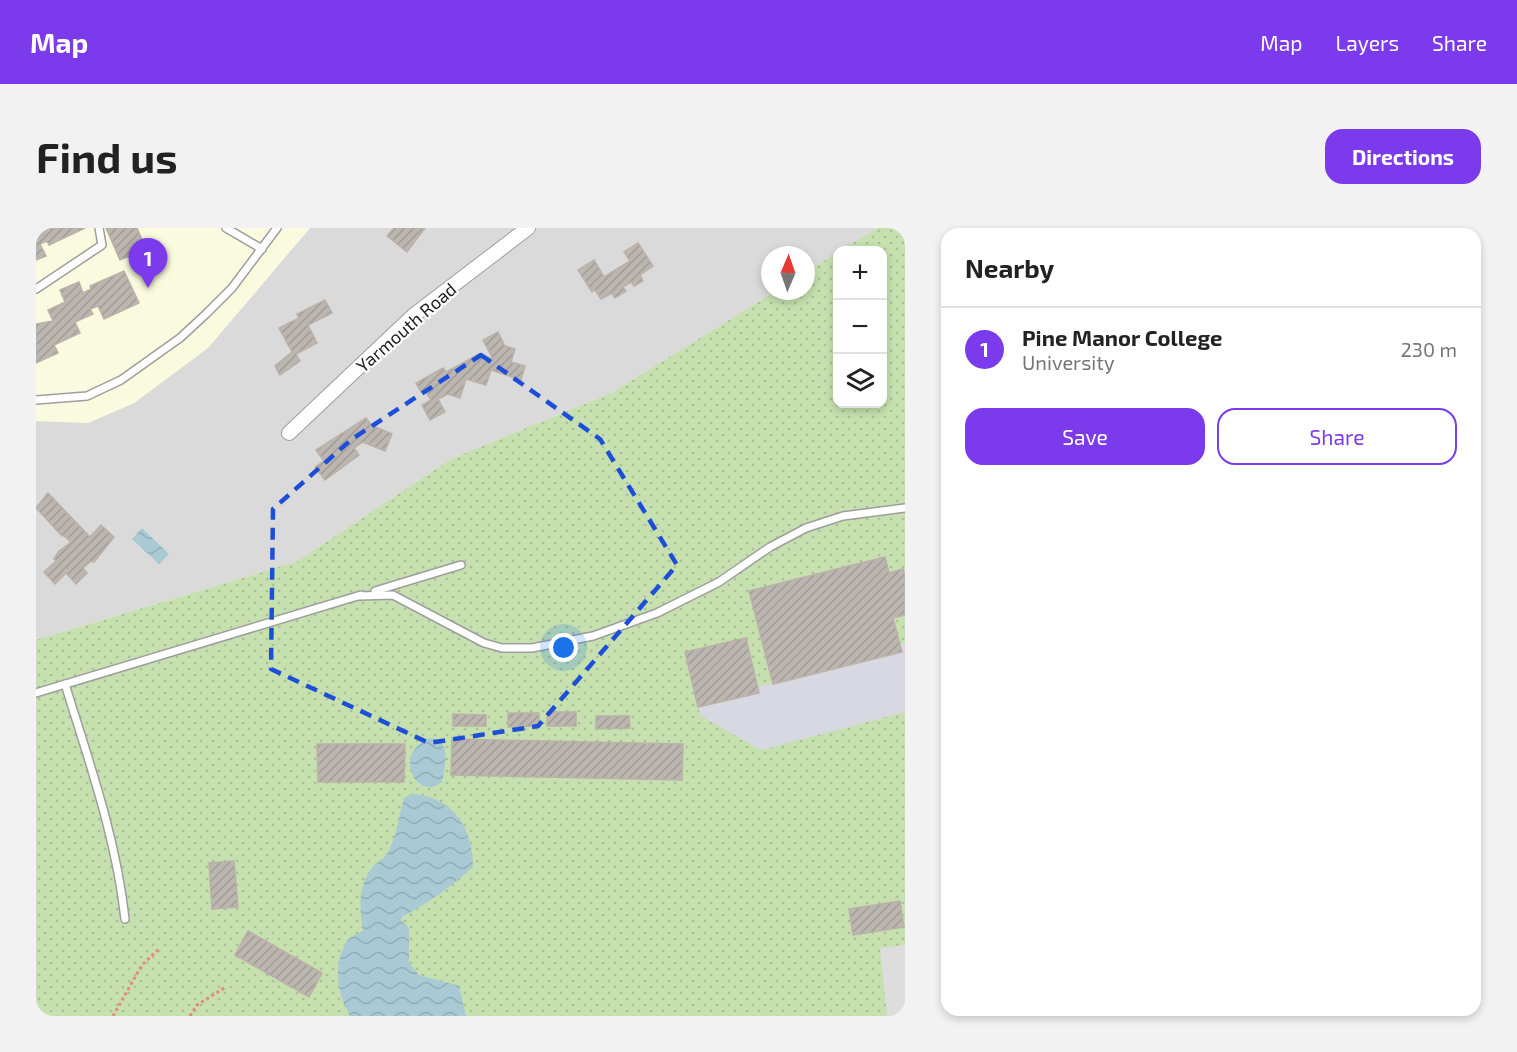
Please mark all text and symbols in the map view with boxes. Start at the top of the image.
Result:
text: Map [30,25,88,59]
text: Map [1260,30,1302,55]
text: Layers [1335,30,1399,55]
text: Share [1432,30,1487,55]
button: Directions [1325,129,1481,184]
text: Find us [36,131,178,181]
pin: 1 [128,238,168,288]
north arrow [761,246,815,300]
map controls [833,246,887,408]
button: + [833,246,887,300]
text: Nearby [965,252,1054,283]
street label: Yarmouth Road [351,278,461,376]
button: − [833,300,887,354]
text: Pine Manor College [1022,324,1222,350]
text: 1 [980,337,989,361]
text: 230 m [1401,337,1457,361]
text: University [1022,350,1114,374]
button: layers [833,354,887,408]
button: Save [965,408,1205,465]
button: Share [1217,408,1457,465]
your location [549,633,578,662]

